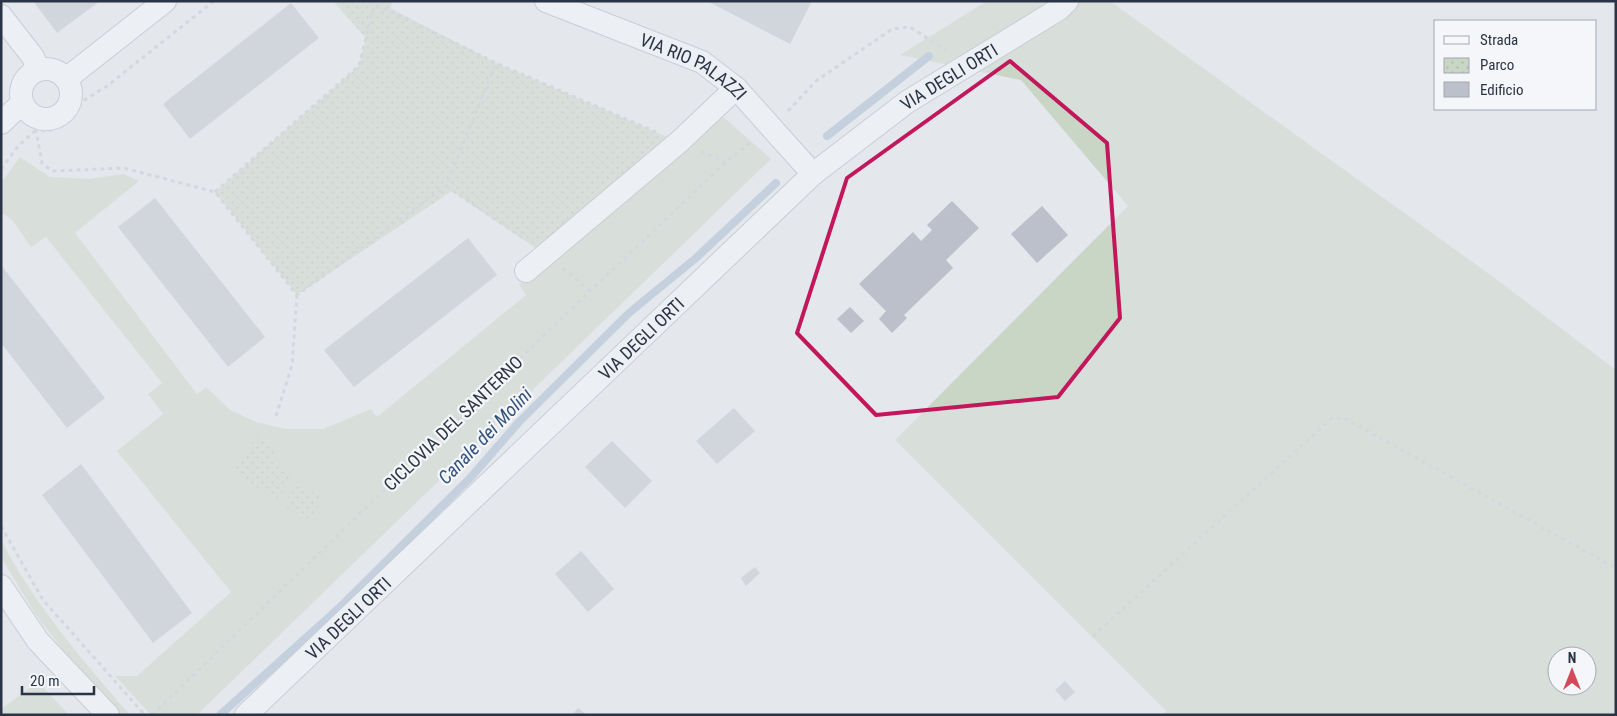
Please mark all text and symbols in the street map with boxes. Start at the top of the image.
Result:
legend [1434,20,1597,110]
street label: VIA RIO PALAZZI [637,28,752,104]
text: Strada [1480,31,1518,49]
street label: VIA DEGLI ORTI [896,39,1001,114]
text: Parco [1480,56,1514,74]
text: Edificio [1480,81,1523,99]
street label: VIA DEGLI ORTI [594,293,688,384]
street label: CICLOVIA DEL SANTERNO [379,351,527,495]
water label: Canale dei Molini [433,382,537,489]
street label: VIA DEGLI ORTI [301,572,395,663]
north arrow [1547,646,1597,696]
text: N [1568,650,1576,666]
scale bar [22,664,95,696]
text: 20 m [30,672,60,690]

